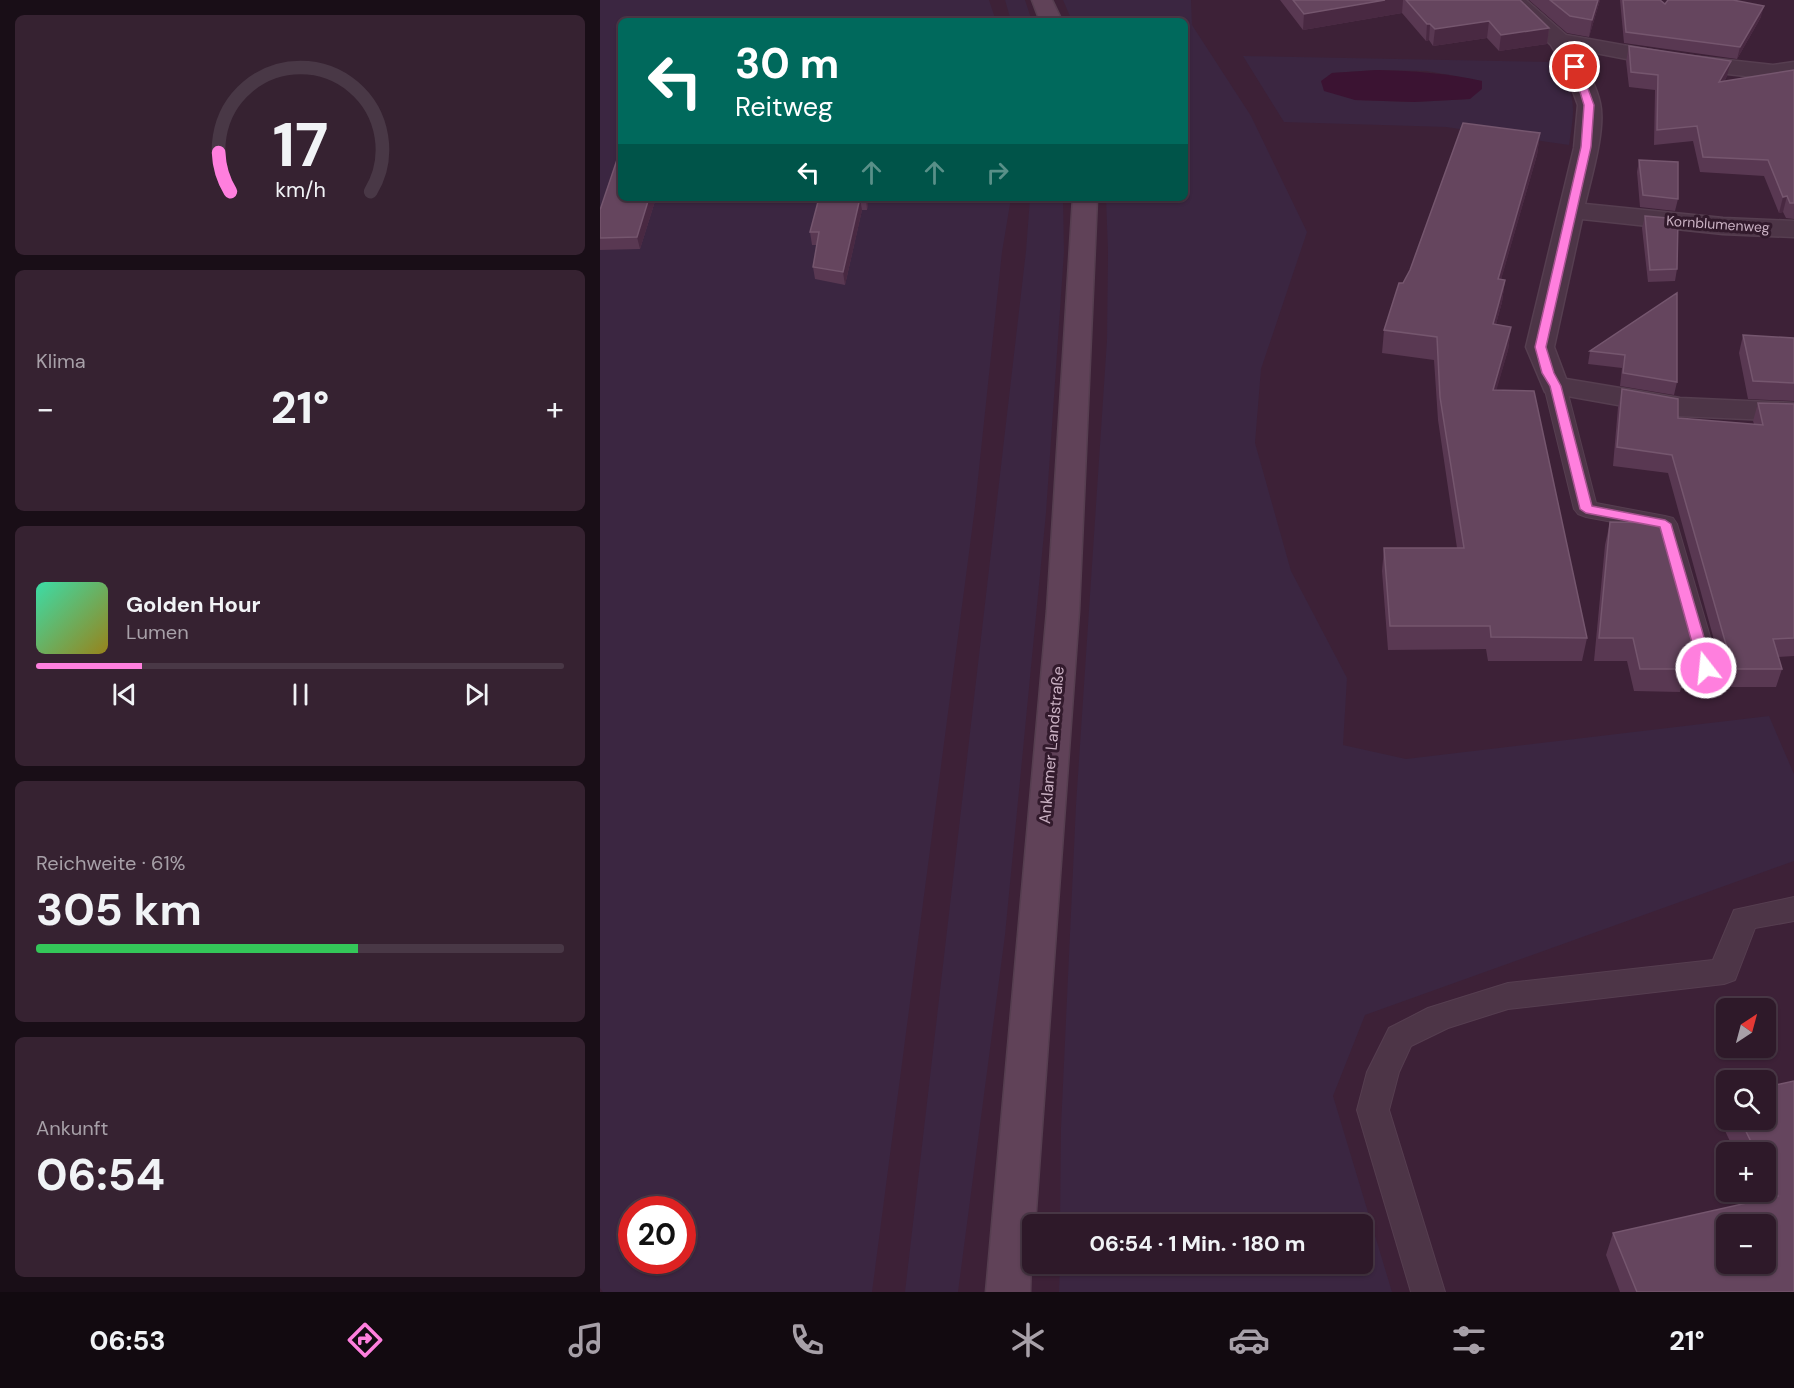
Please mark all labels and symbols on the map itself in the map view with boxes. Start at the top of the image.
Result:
pin [1549,41,1600,92]
street label: Kornblumenweg [1666,211,1771,237]
position arrow [1674,636,1738,700]
street label: Anklamer Landstraße [1034,665,1069,825]
north arrow [1716,998,1776,1058]
speed limit sign: 20 [618,1196,696,1274]

